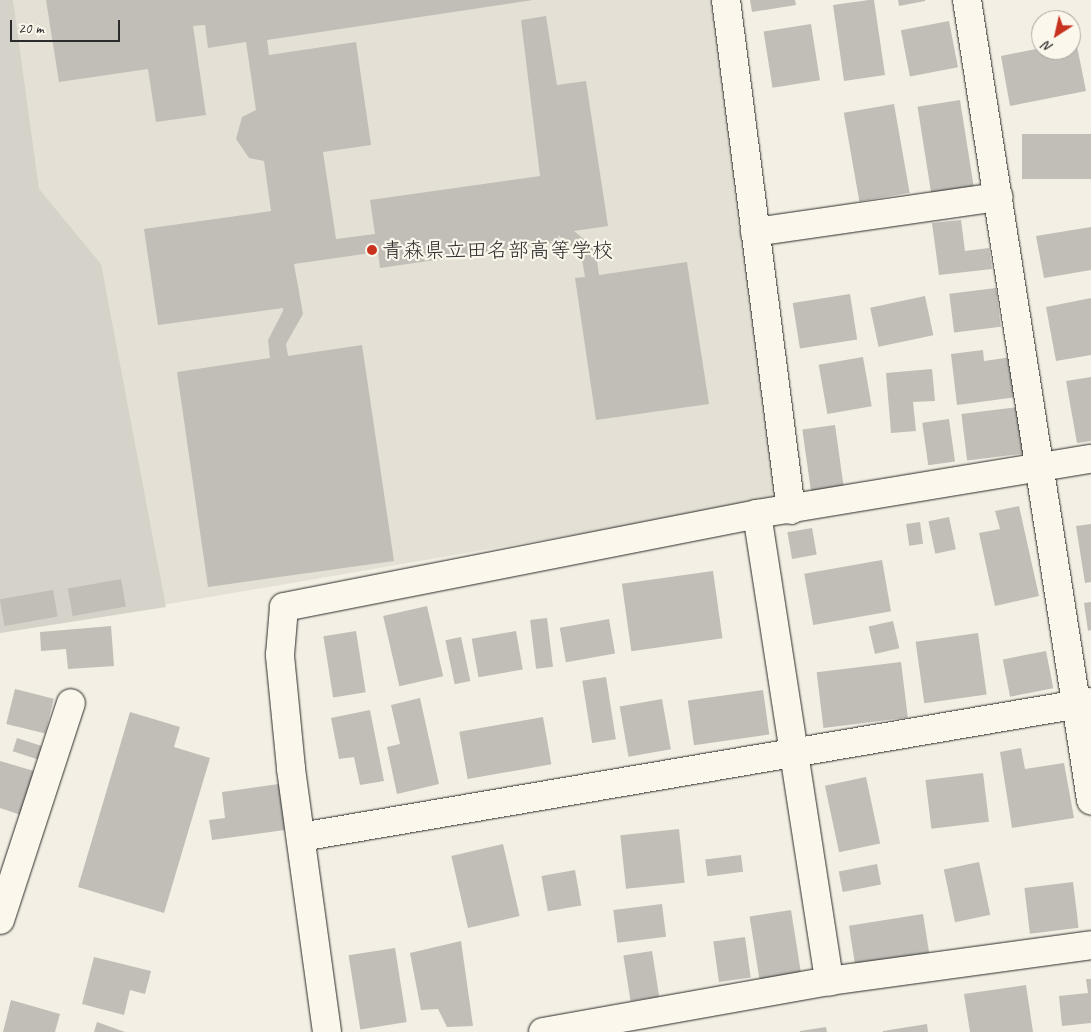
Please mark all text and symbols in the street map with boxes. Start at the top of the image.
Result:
scale bar [12,10,122,42]
north arrow [1031,10,1081,60]
text: 20 m [18,19,44,38]
text: N [1039,37,1056,56]
place label: 青森県立田名部高等学校 [382,237,613,263]
marker: 青森県立田名部高等学校 [366,244,378,256]

